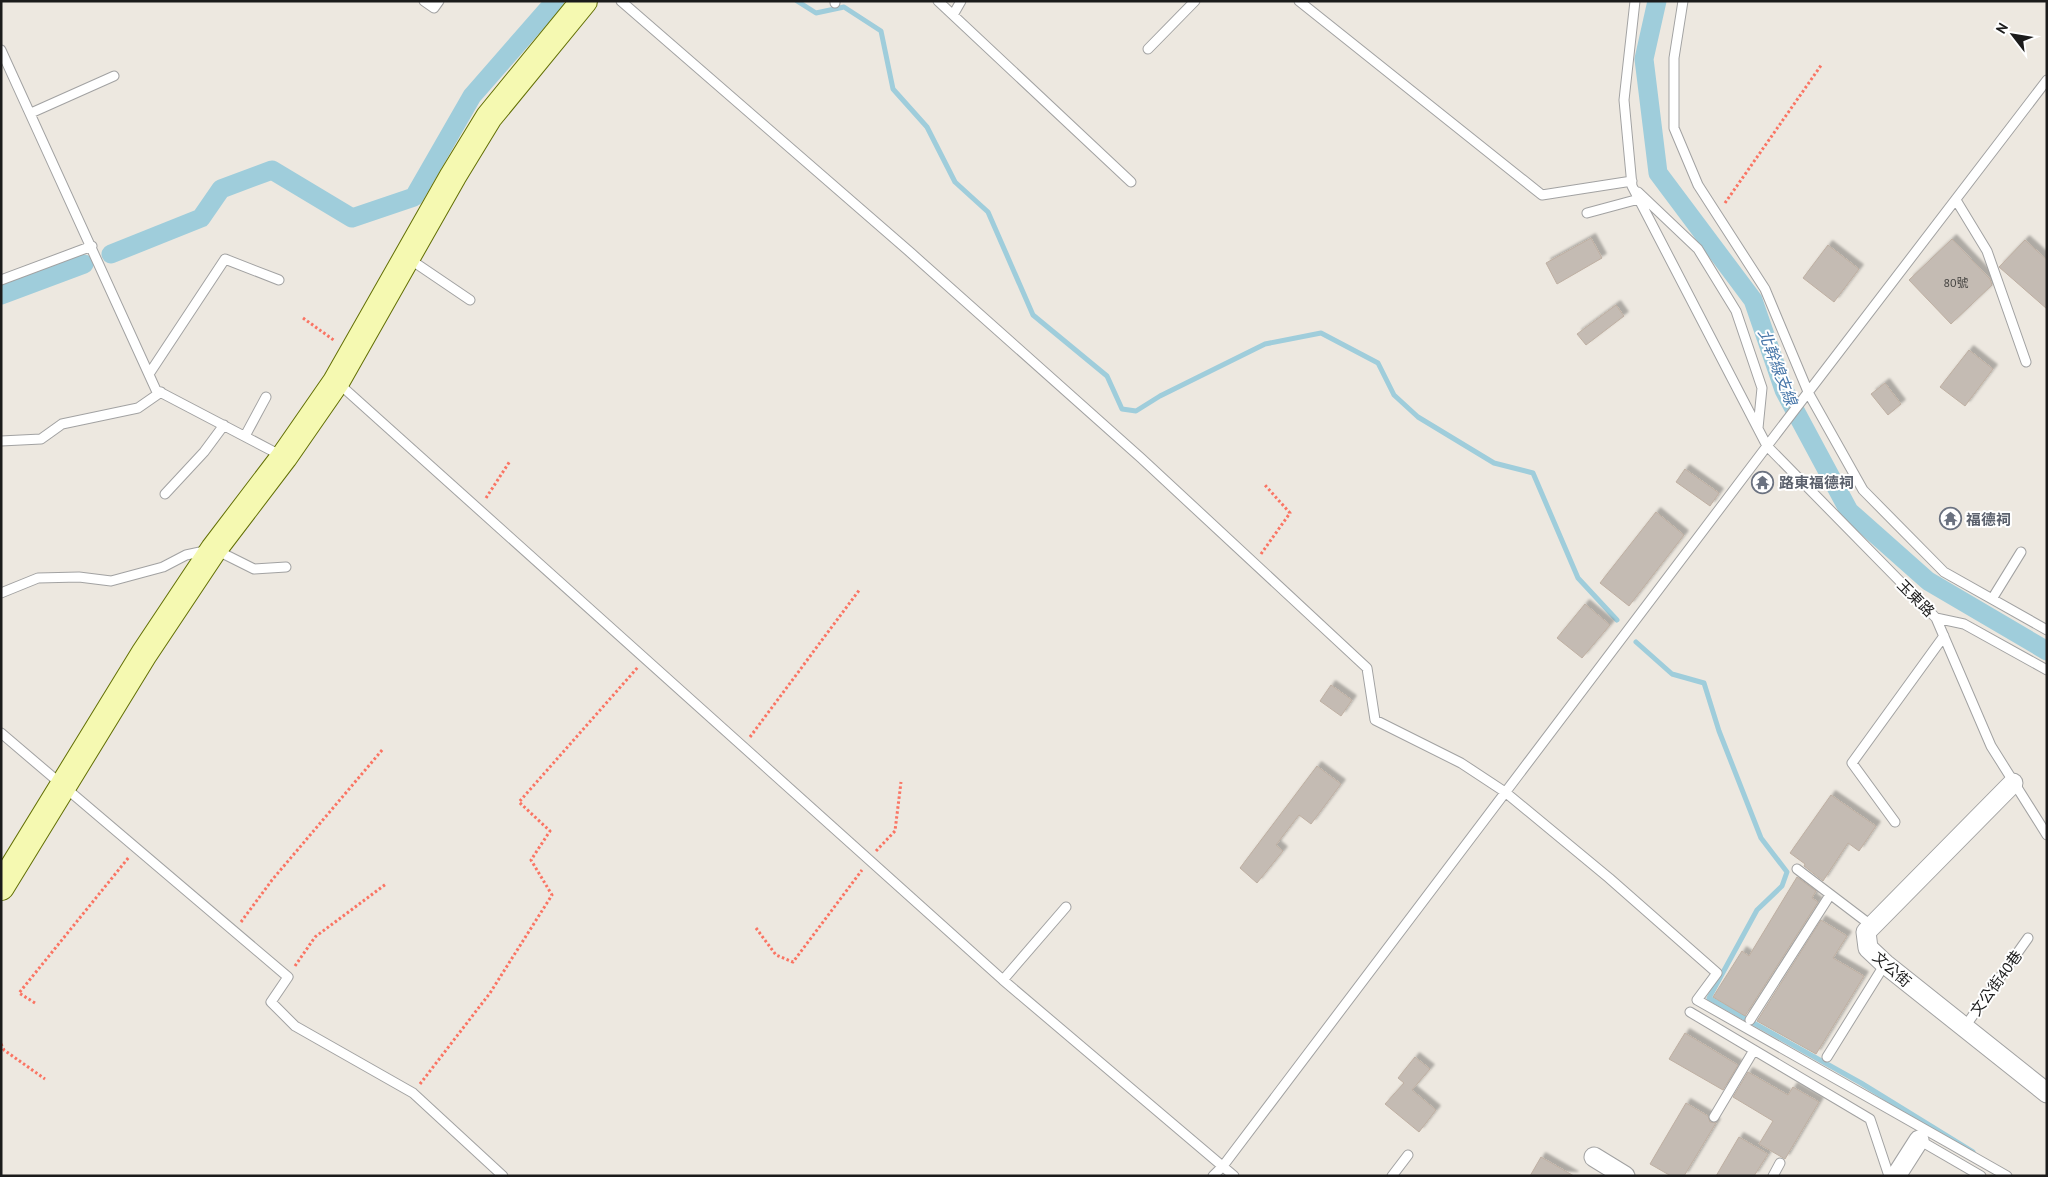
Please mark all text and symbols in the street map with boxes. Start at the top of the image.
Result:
north arrow [1988,10,2038,60]
text: N [1992,20,2012,37]
house number: 80號 [1943,275,1969,290]
water label: 北幹線支線 [1754,326,1802,410]
temple icon: 路東福德祠 [1751,470,1775,494]
place label: 路東福德祠 [1779,473,1854,492]
temple icon: 福德祠 [1938,507,1962,531]
place label: 福德祠 [1966,510,2011,529]
street label: 玉東路 [1893,575,1939,621]
street label: 文公街 [1869,947,1915,991]
street label: 文公街40巷 [1966,947,2026,1019]

